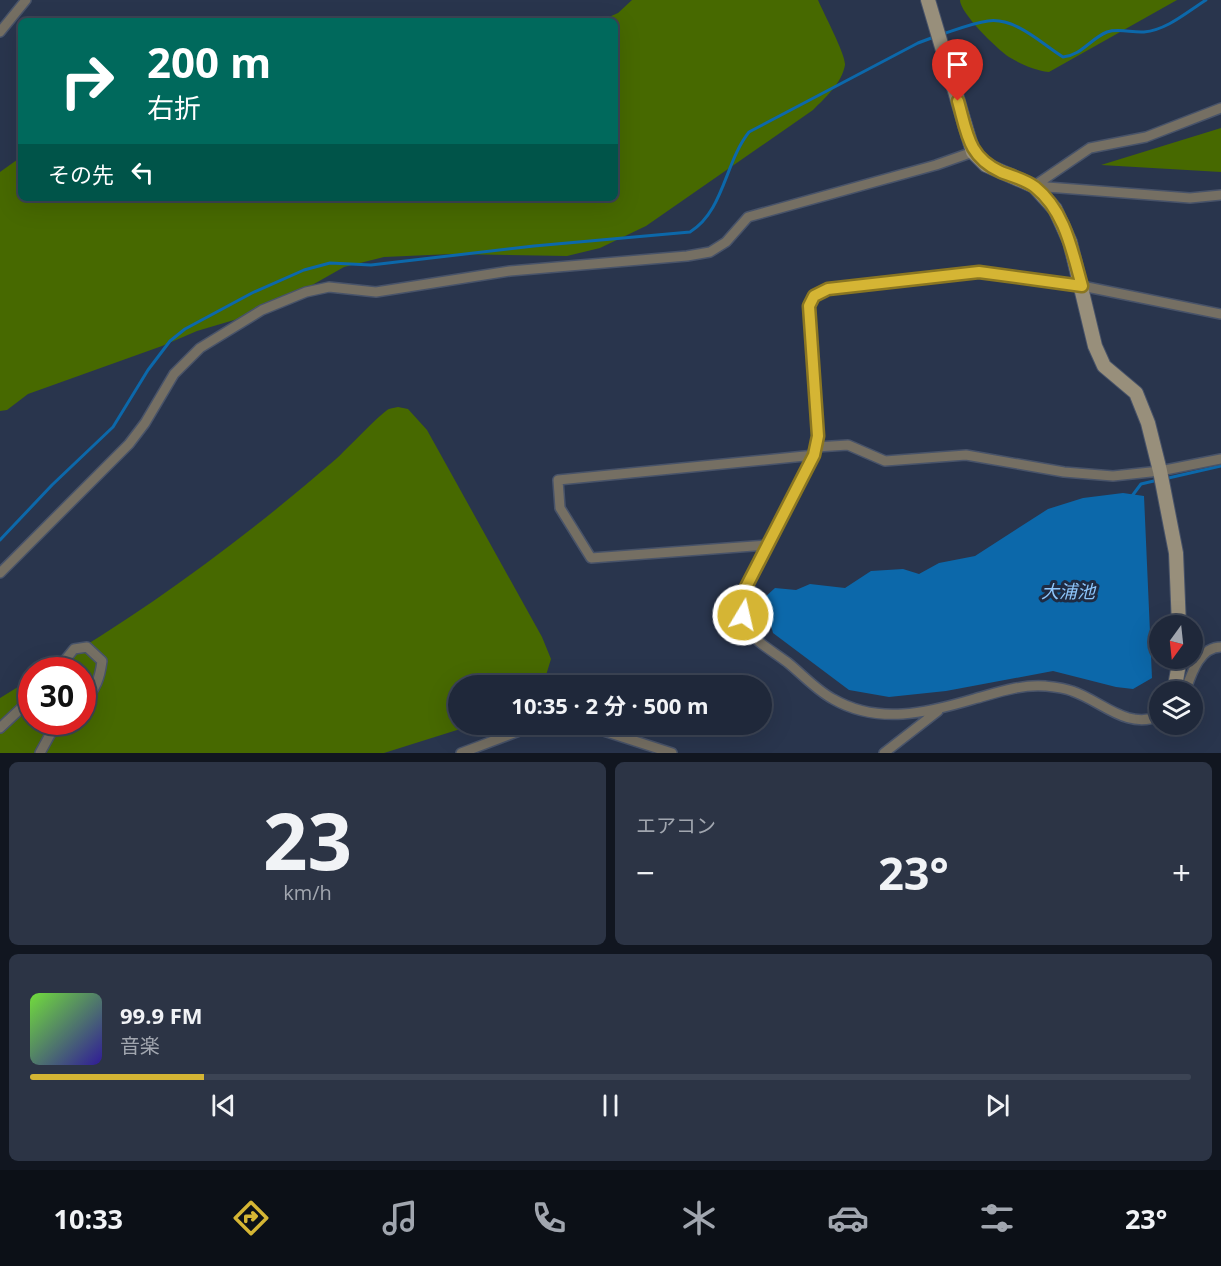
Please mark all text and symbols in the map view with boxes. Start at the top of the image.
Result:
text: 200 m [147,33,271,90]
pin [932,39,983,101]
icon: right [48,42,126,120]
icon: arrive [941,48,974,81]
text: 右折 [147,89,201,126]
icon: left [126,156,159,189]
text: その先 [48,159,114,189]
water label: 大浦池 [1041,579,1097,603]
position arrow [711,583,775,647]
north arrow [1149,615,1203,669]
map controls [1149,615,1203,735]
speed limit sign: 30 [18,657,96,735]
button: layers [1149,681,1203,735]
text: 10:35 · 2 分 · 500 m [511,690,709,720]
text: 23 [263,787,352,893]
text: エアコン [636,812,716,839]
text: 23° [878,842,949,903]
text: − [636,850,655,895]
text: + [1172,850,1191,895]
text: km/h [283,879,332,906]
text: 99.9 FM [120,1000,203,1030]
text: 音楽 [120,1032,160,1059]
icon: previous [207,1089,240,1122]
icon: pause [594,1089,627,1122]
icon: next [981,1089,1014,1122]
icon: directions [230,1197,272,1239]
icon: music [379,1197,421,1239]
icon: phone [528,1197,570,1239]
icon: climate [678,1197,720,1239]
icon: car [827,1197,869,1239]
icon: filters [976,1197,1018,1239]
text: 10:33 [54,1200,123,1237]
text: 23° [1125,1200,1167,1237]

